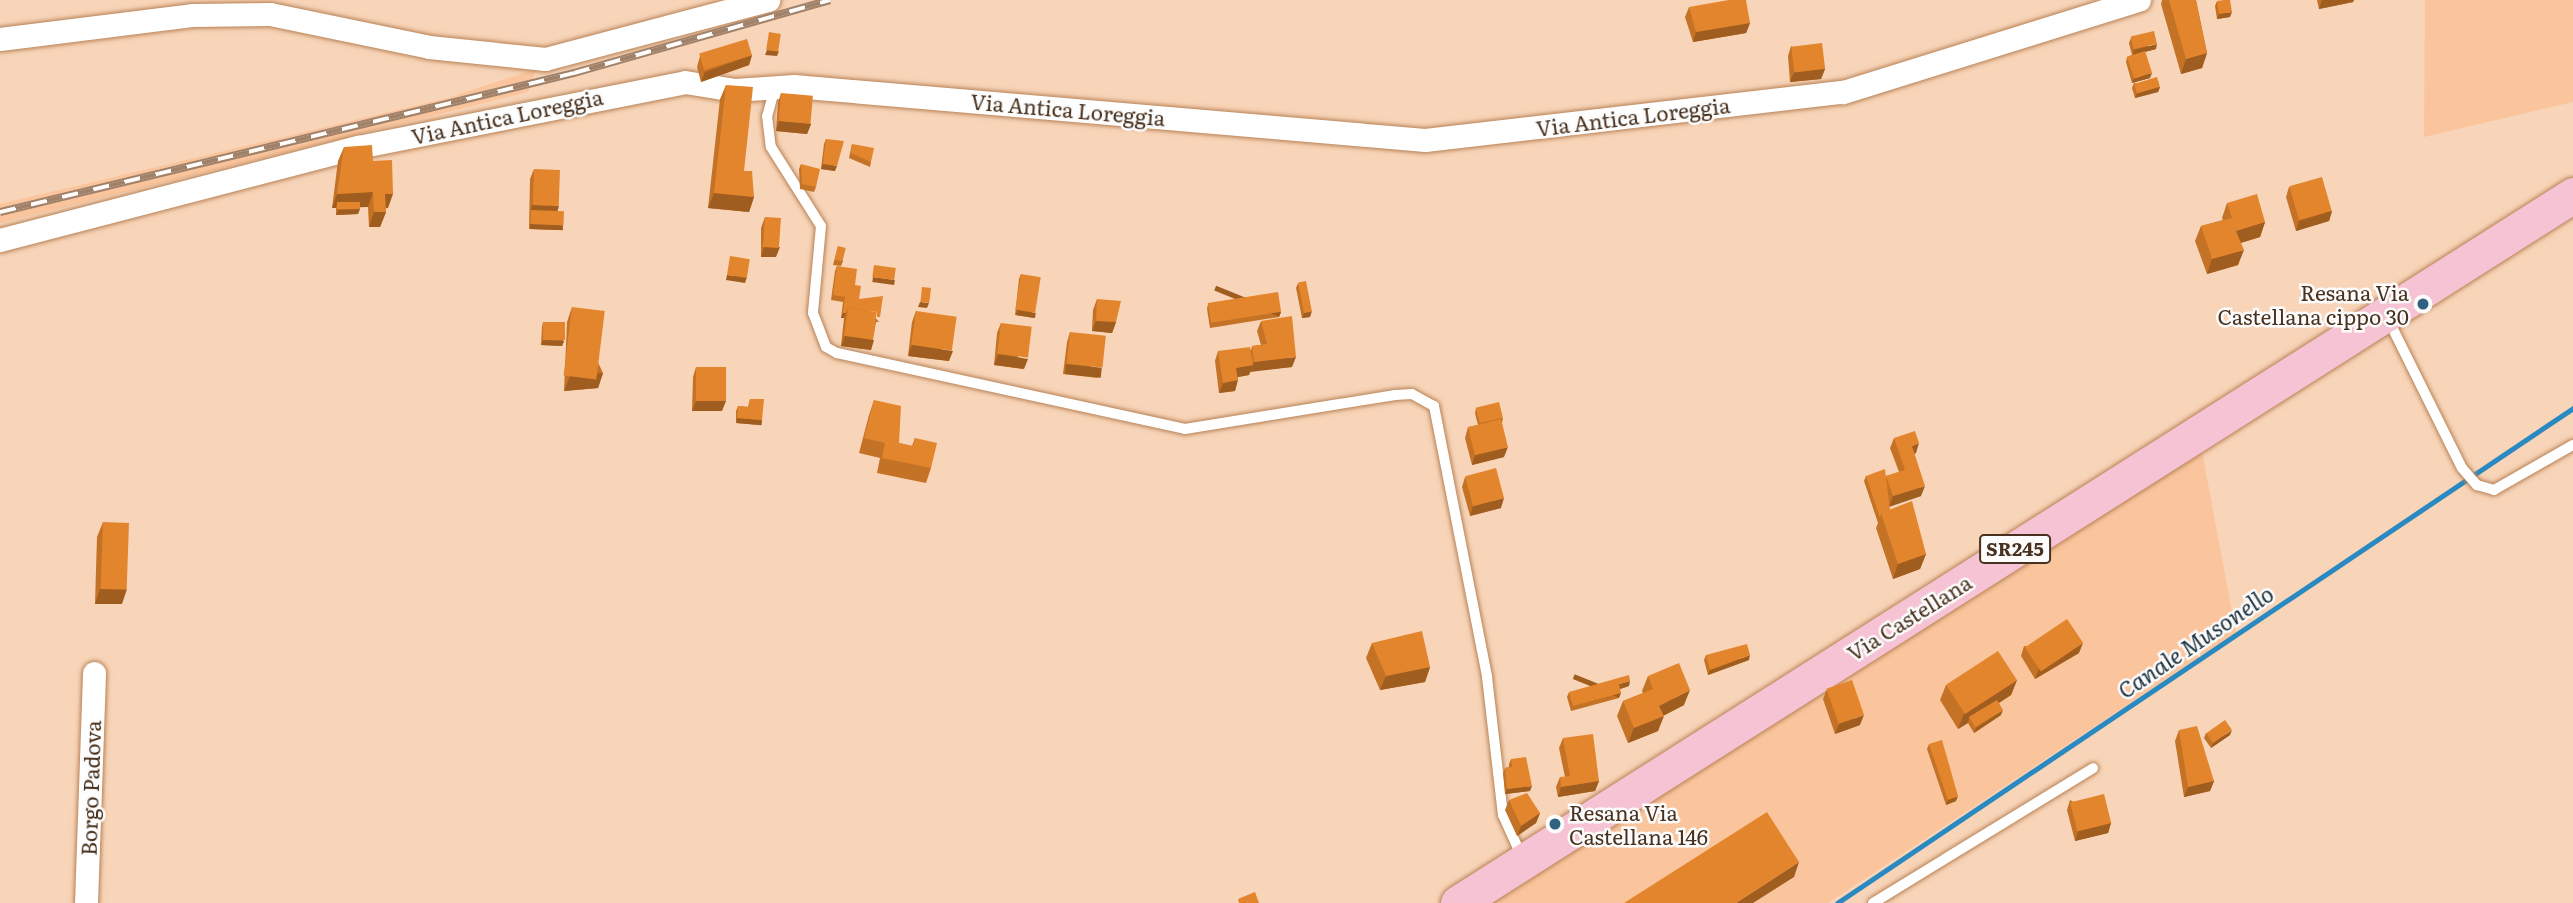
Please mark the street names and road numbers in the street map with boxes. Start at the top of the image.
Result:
street label: Via Antica Loreggia [409,83,605,149]
street label: Via Antica Loreggia [970,88,1166,130]
street label: Via Antica Loreggia [1535,92,1731,140]
road number: SR245 [1978,534,2052,564]
street label: Via Castellana [1842,569,1976,665]
street label: Borgo Padova [75,720,105,856]

